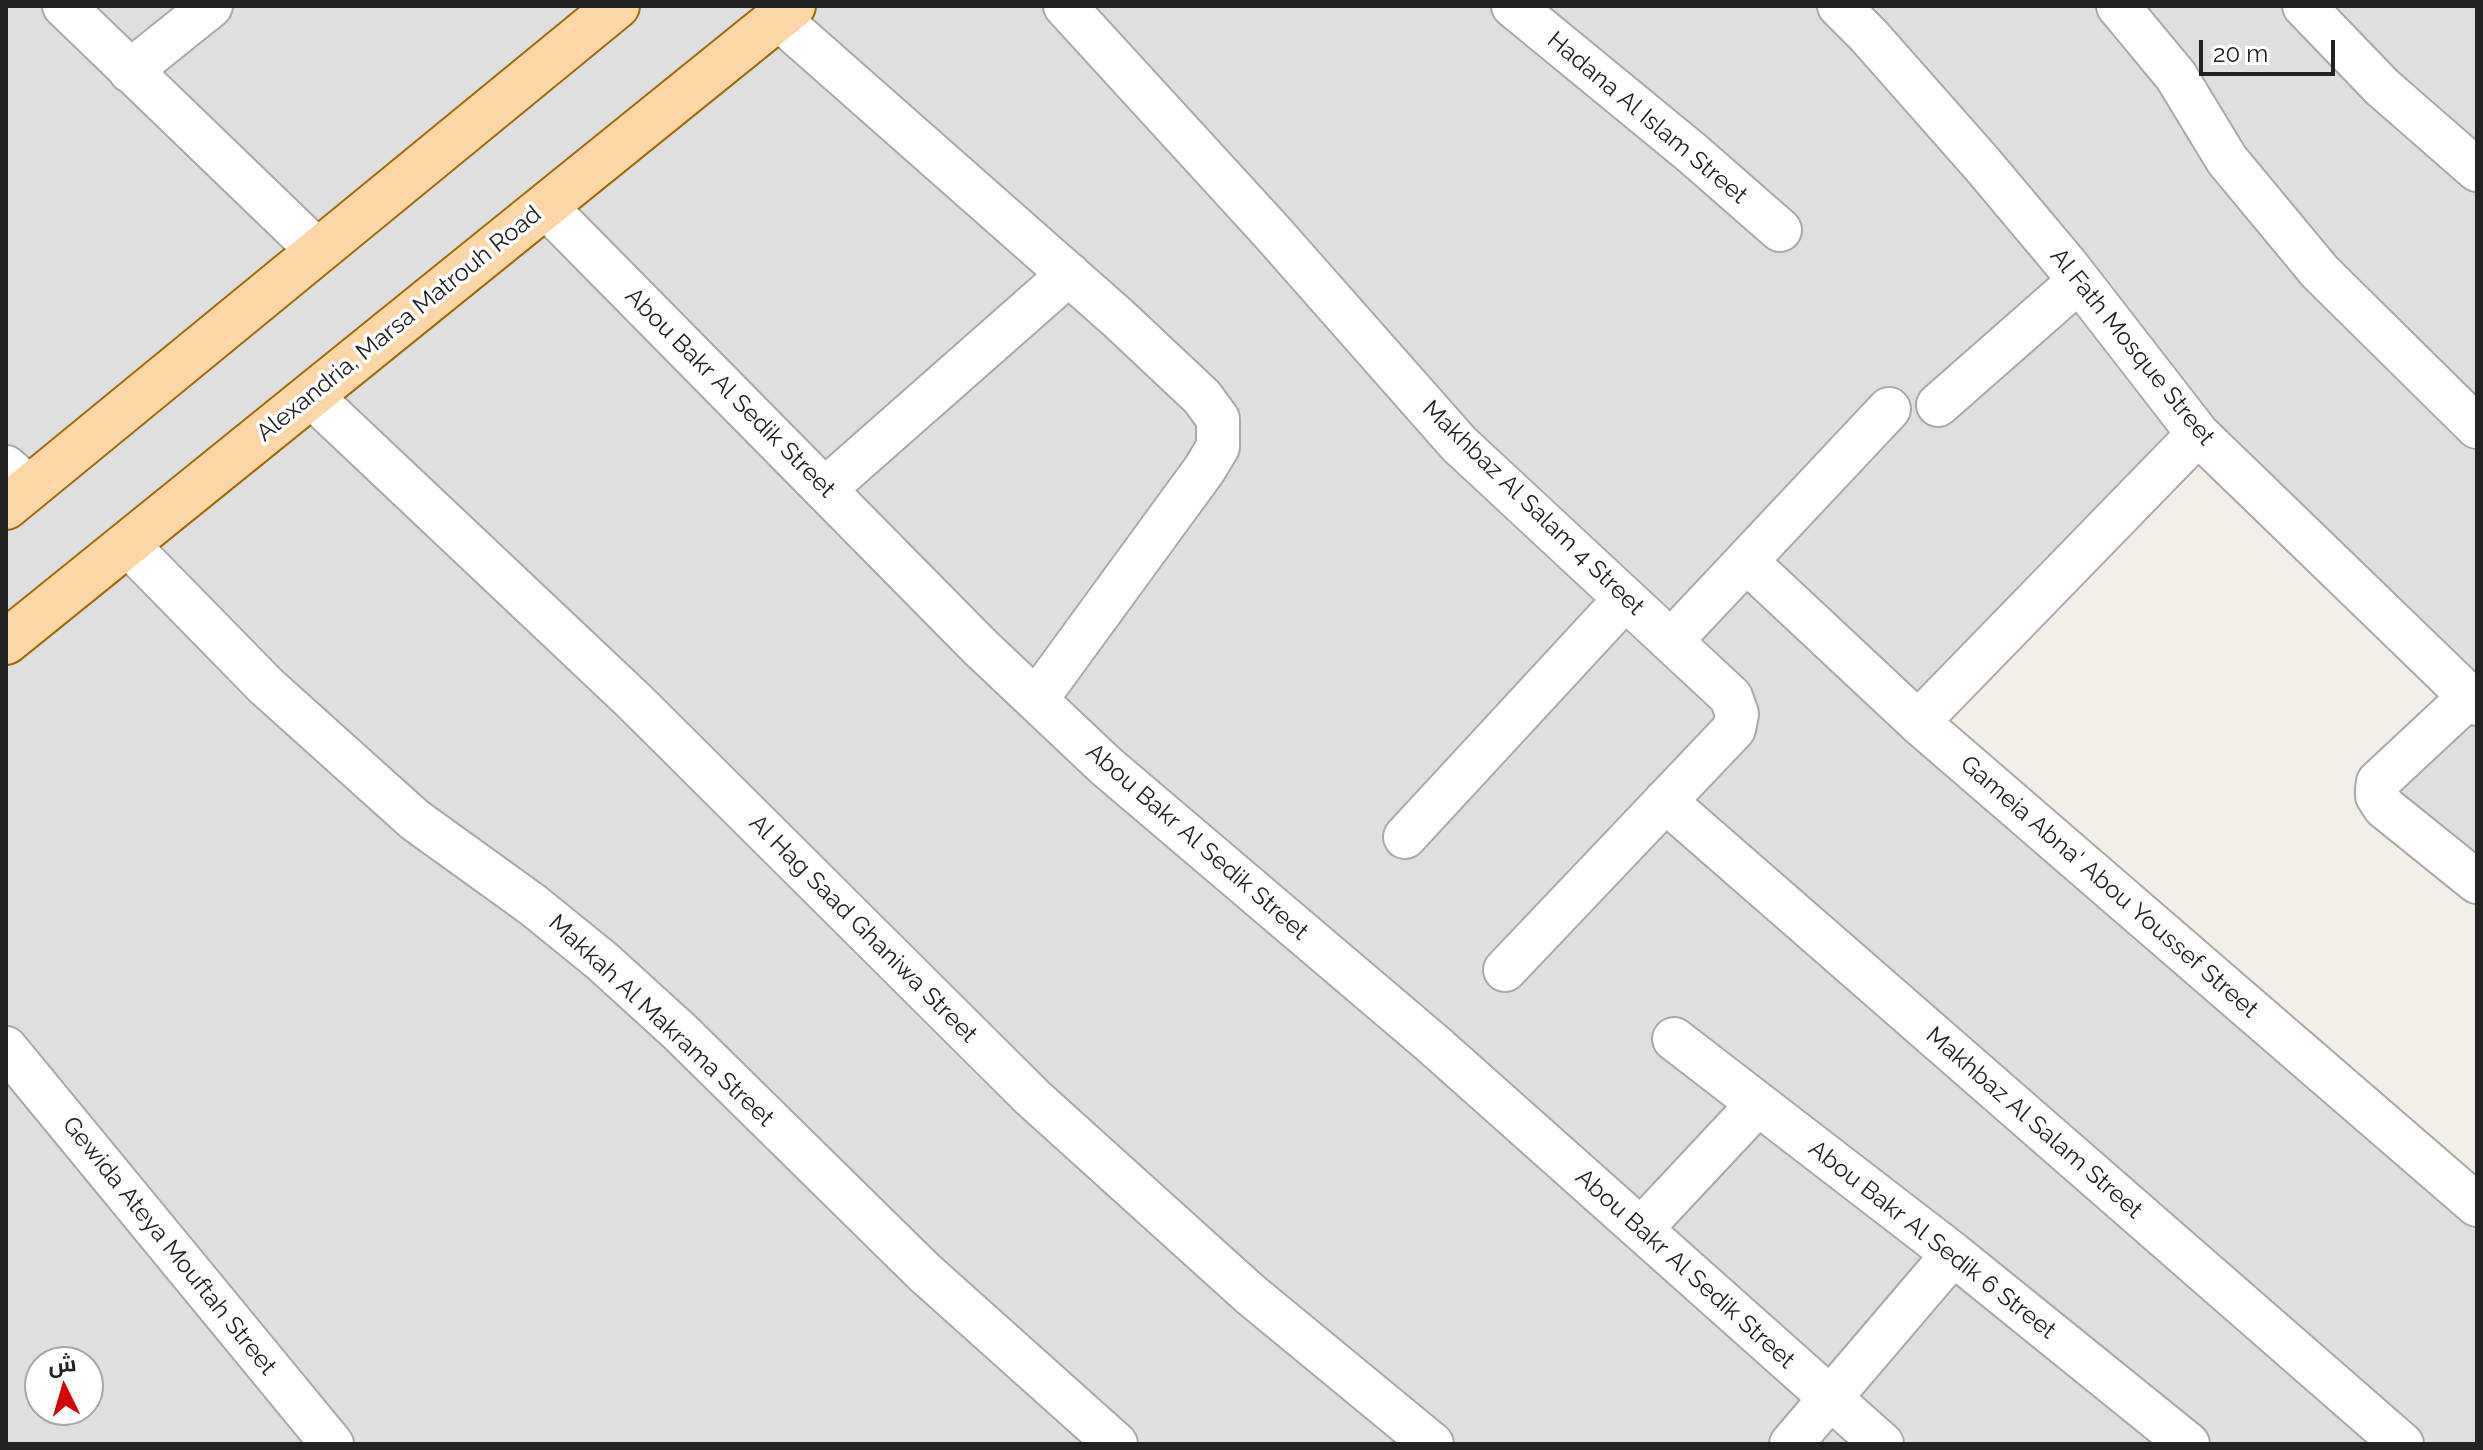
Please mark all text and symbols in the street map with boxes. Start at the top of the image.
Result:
scale bar [2203,24,2339,74]
street label: Hadana Al Islam Street [1541,26,1753,210]
text: 20 m [2213,39,2268,68]
street label: Alexandria, Marsa Matrouh Road [251,200,547,448]
street label: Al Fath Mosque Street [2044,243,2220,451]
street label: Abou Bakr Al Sedik Street [619,282,841,504]
street label: Makhbaz Al Salam 4 Street [1416,395,1650,621]
street label: Abou Bakr Al Sedik Street [1080,738,1314,946]
street label: Gameia Abna' Abou Youssef Street [1954,750,2264,1024]
street label: Al Hag Saad Ghaniwa Street [743,809,983,1049]
street label: Makkah Al Makrama Street [542,909,780,1133]
street label: Makhbaz Al Salam Street [1920,1021,2148,1225]
street label: Gewida Ateya Mouftah Street [56,1111,282,1381]
street label: Abou Bakr Al Sedik 6 Street [1803,1135,2061,1345]
street label: Abou Bakr Al Sedik Street [1569,1163,1801,1375]
north arrow [24,1346,104,1426]
text: ش [47,1350,77,1378]

